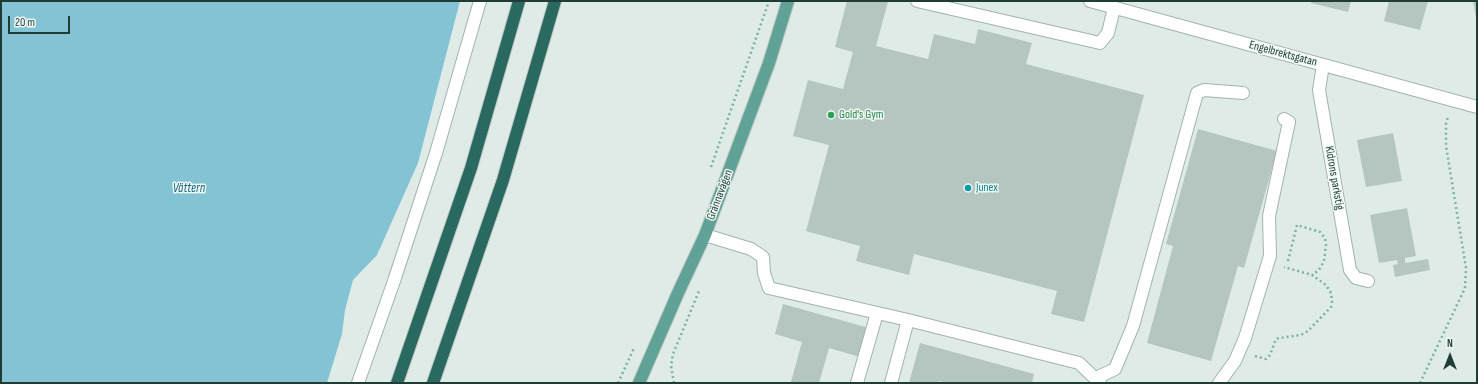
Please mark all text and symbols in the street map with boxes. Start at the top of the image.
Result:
scale bar [10,8,72,34]
text: 20 m [15,15,35,30]
street label: Engelbrektsgatan [1247,38,1319,70]
place label: Gold's Gym [839,108,883,122]
marker: Gold's Gym [826,110,836,120]
street label: Kidrons parkstig [1321,145,1347,211]
street label: Grännavägen [704,168,736,222]
water label: Vättern [173,181,205,197]
place label: Junex [976,181,998,195]
marker: Junex [963,183,973,193]
north arrow [1430,336,1470,376]
text: N [1447,337,1453,350]

